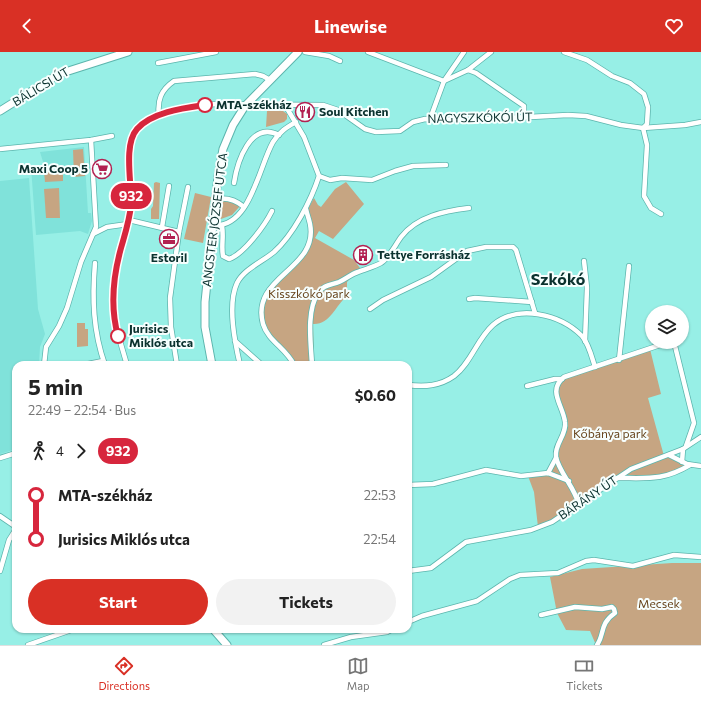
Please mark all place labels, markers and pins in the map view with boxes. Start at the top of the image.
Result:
marker: MTA-székház [197,97,213,113]
place label: MTA-székház [216,97,292,111]
restaurant icon: Soul Kitchen [294,101,316,123]
place label: Soul Kitchen [319,104,389,118]
supermarket icon: Maxi Coop 5 [91,158,113,180]
place label: Maxi Coop 5 [19,161,88,175]
office icon: Estoril [158,228,180,250]
building icon: Tettye Forrásház [352,244,374,266]
place label: Tettye Forrásház [377,247,470,261]
place label: Estoril [151,250,187,264]
place label: Jurisics Miklós utca [129,321,193,349]
marker: Jurisics Miklós utca [110,328,126,344]

